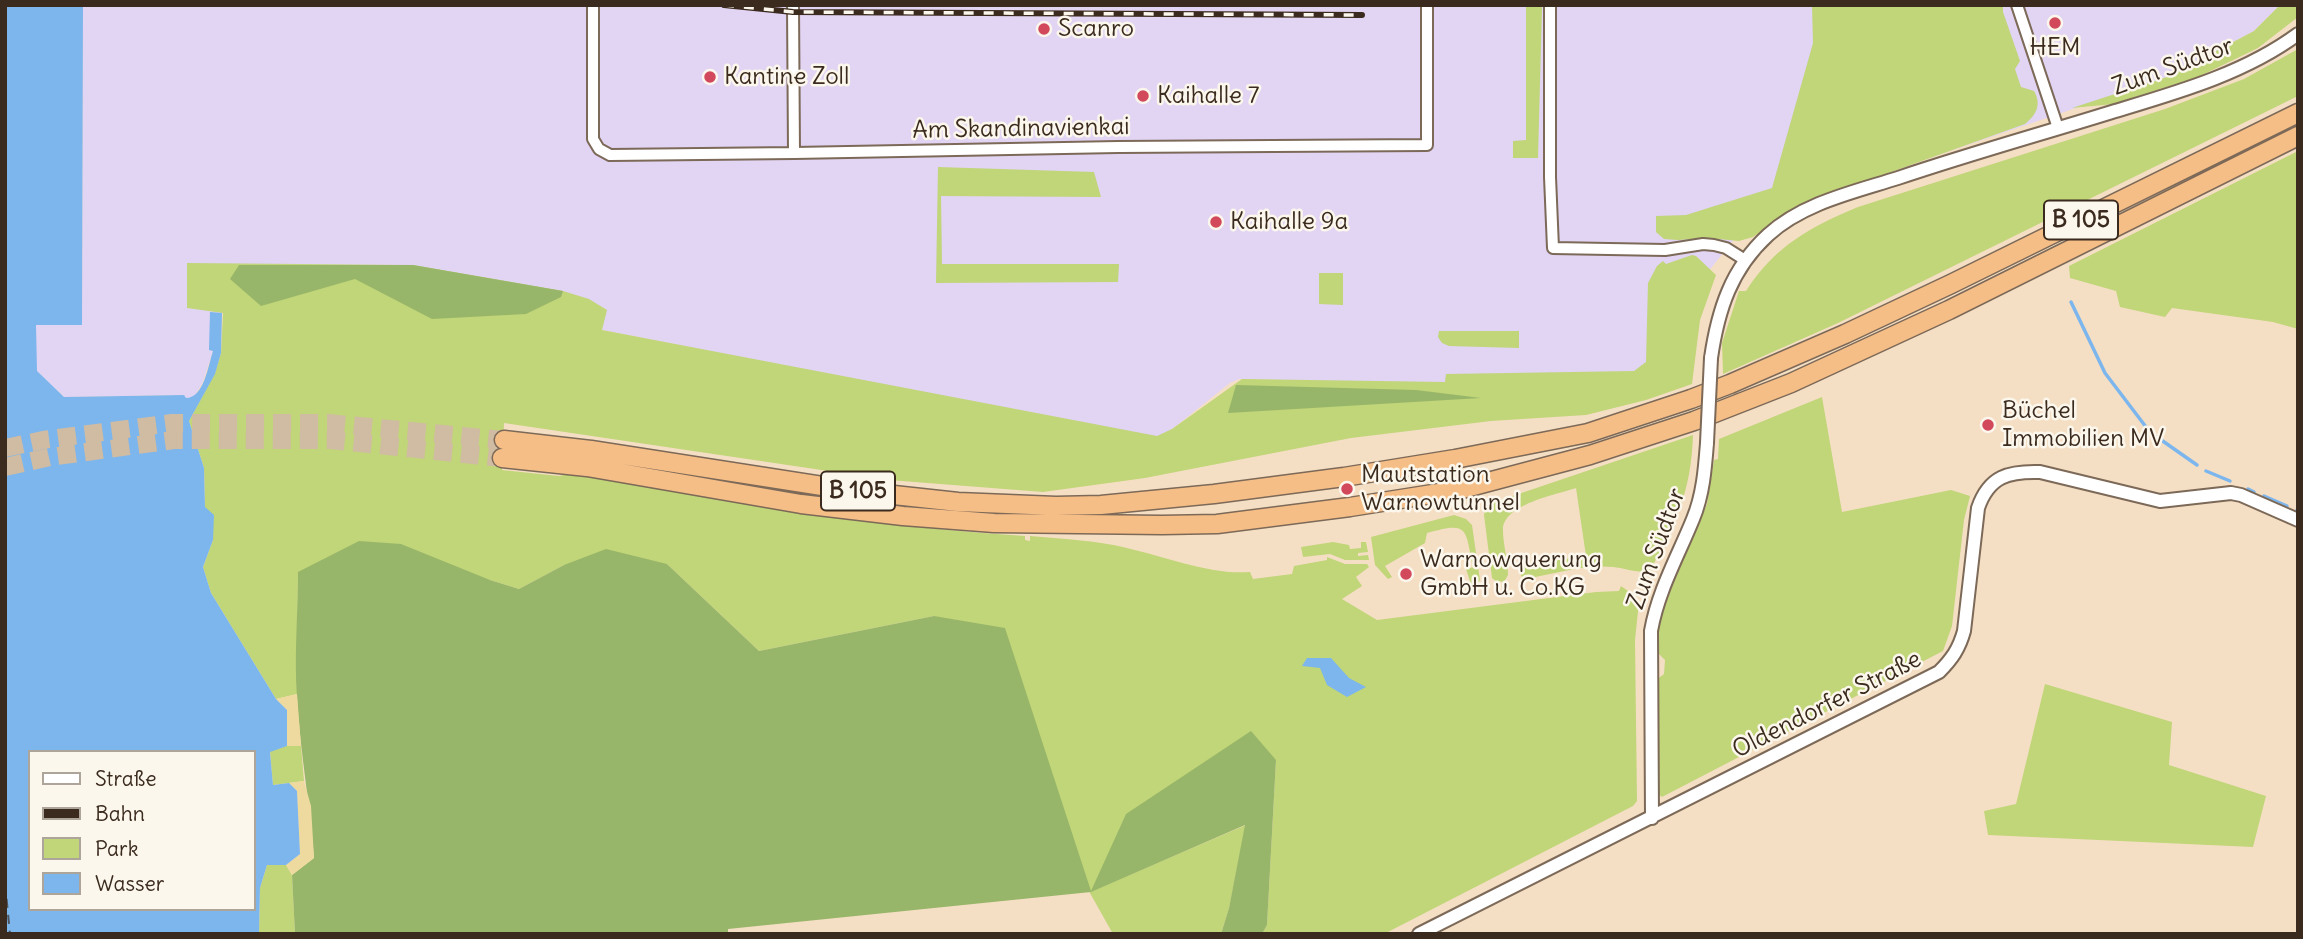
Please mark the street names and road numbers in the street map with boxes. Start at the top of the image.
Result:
street label: Zum Südtor [2109,32,2237,102]
street label: Am Skandinavienkai [912,113,1130,145]
road number: B 105 [2044,200,2118,240]
road number: B 105 [821,471,895,510]
street label: Zum Südtor [1622,485,1692,613]
street label: Oldendorfer Straße [1728,645,1926,765]

